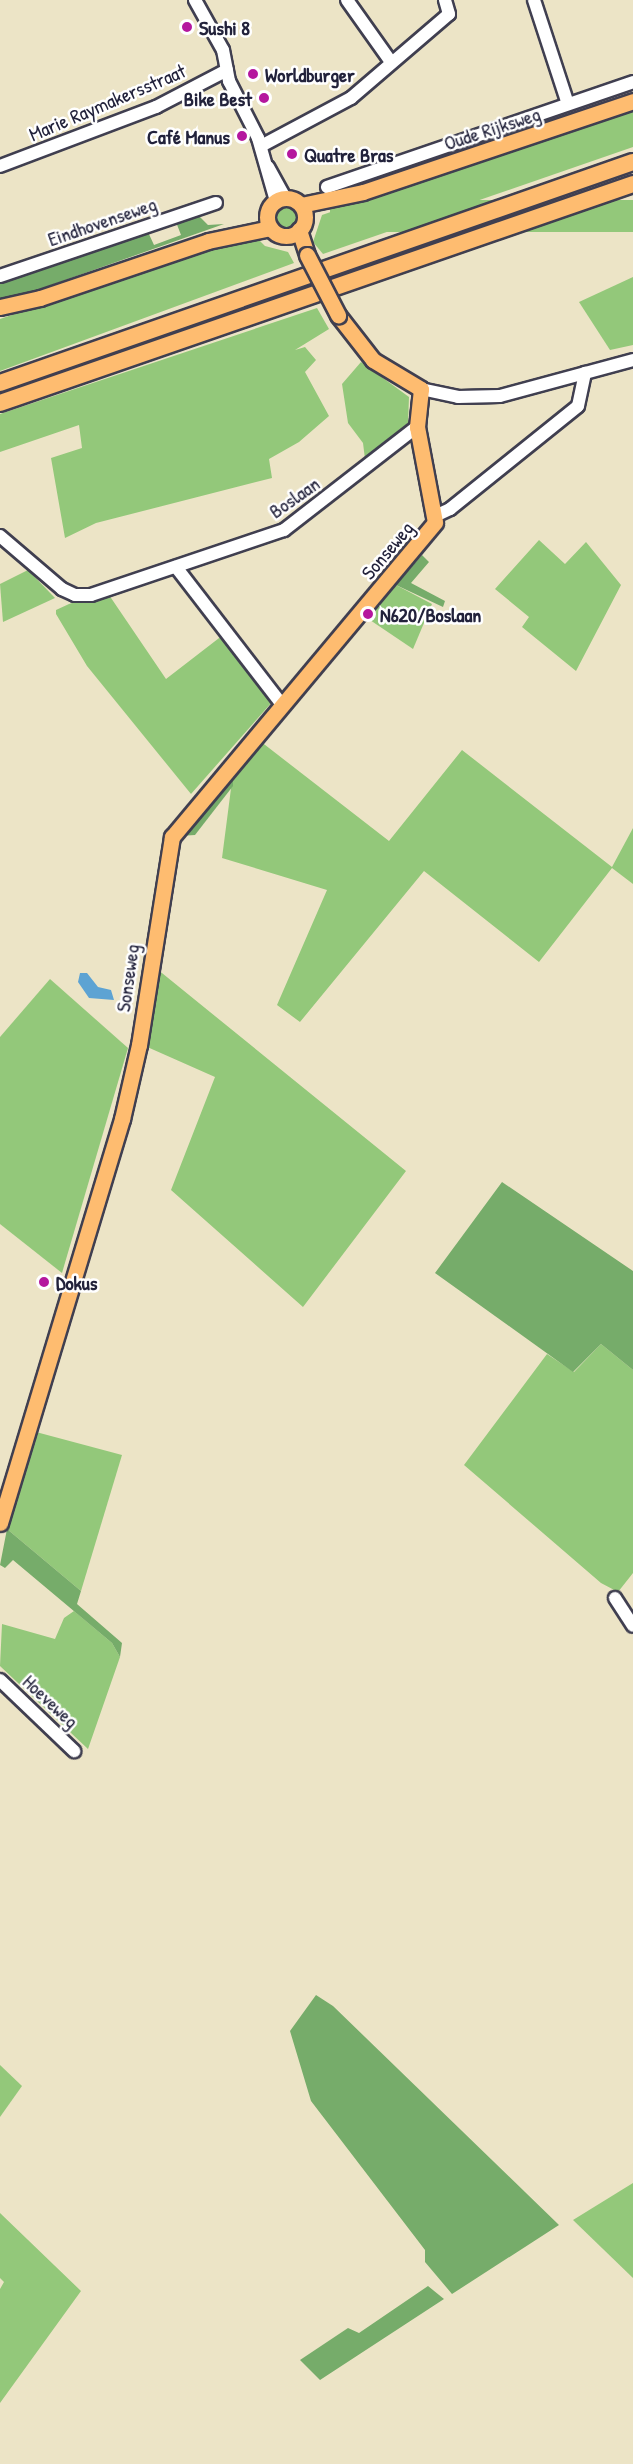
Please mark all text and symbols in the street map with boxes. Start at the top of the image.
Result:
place label: Sushi 8 [199,15,250,39]
marker: Sushi 8 [180,20,194,34]
street label: Marie Raymakersstraat [25,58,189,146]
place label: Worldburger [265,62,355,86]
marker: Worldburger [246,67,260,81]
place label: Bike Best [184,86,252,110]
marker: Bike Best [257,91,271,105]
street label: Oude Rijksweg [441,101,543,155]
place label: Café Manus [147,124,230,148]
marker: Café Manus [235,129,249,143]
place label: Quatre Bras [304,142,393,166]
marker: Quatre Bras [285,147,299,161]
street label: Eindhovenseweg [44,191,160,251]
street label: Boslaan [264,471,324,523]
street label: Sonseweg [356,516,418,584]
place label: N620/Boslaan [380,602,481,626]
marker: N620/Boslaan [361,607,375,621]
street label: Sonseweg [110,943,144,1013]
place label: Dokus [56,1270,98,1294]
marker: Dokus [37,1275,51,1289]
street label: Hoeveweg [18,1669,84,1733]

